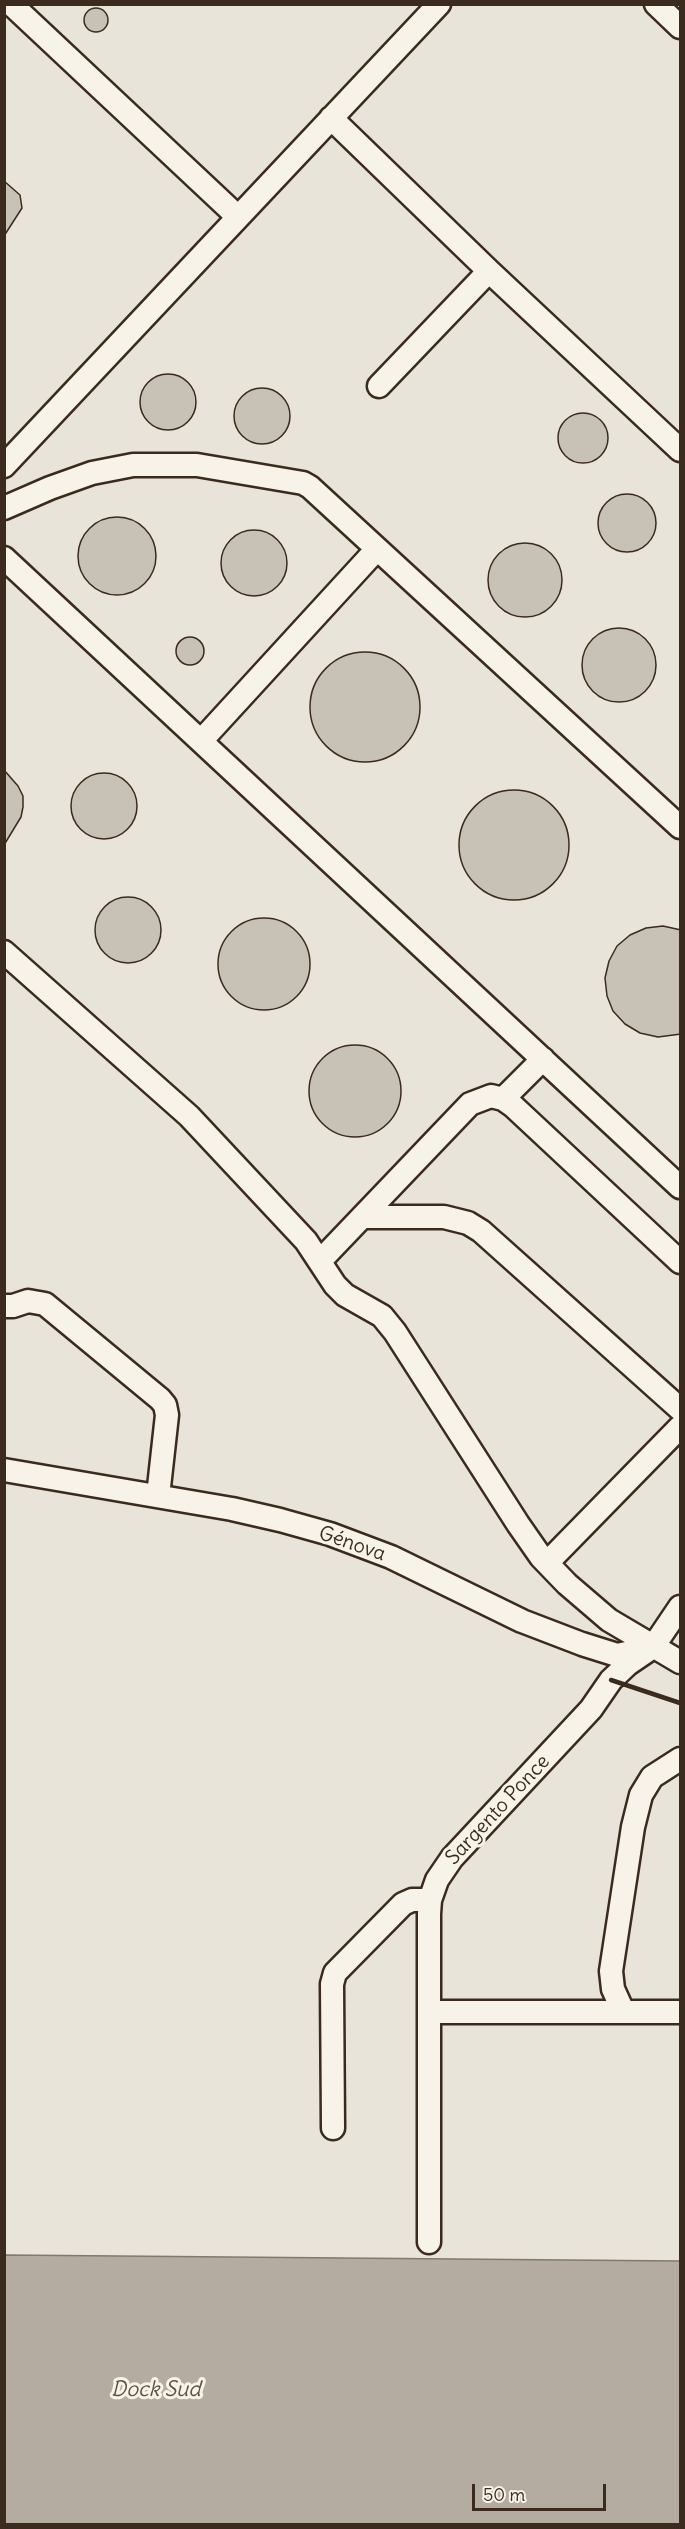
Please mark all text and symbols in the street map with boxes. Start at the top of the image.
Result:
street label: Génova [315,1521,389,1567]
street label: Sargento Ponce [441,1750,555,1870]
water label: Dock Sud [111,2377,201,2403]
scale bar [475,2472,608,2510]
text: 50 m [483,2483,525,2506]

